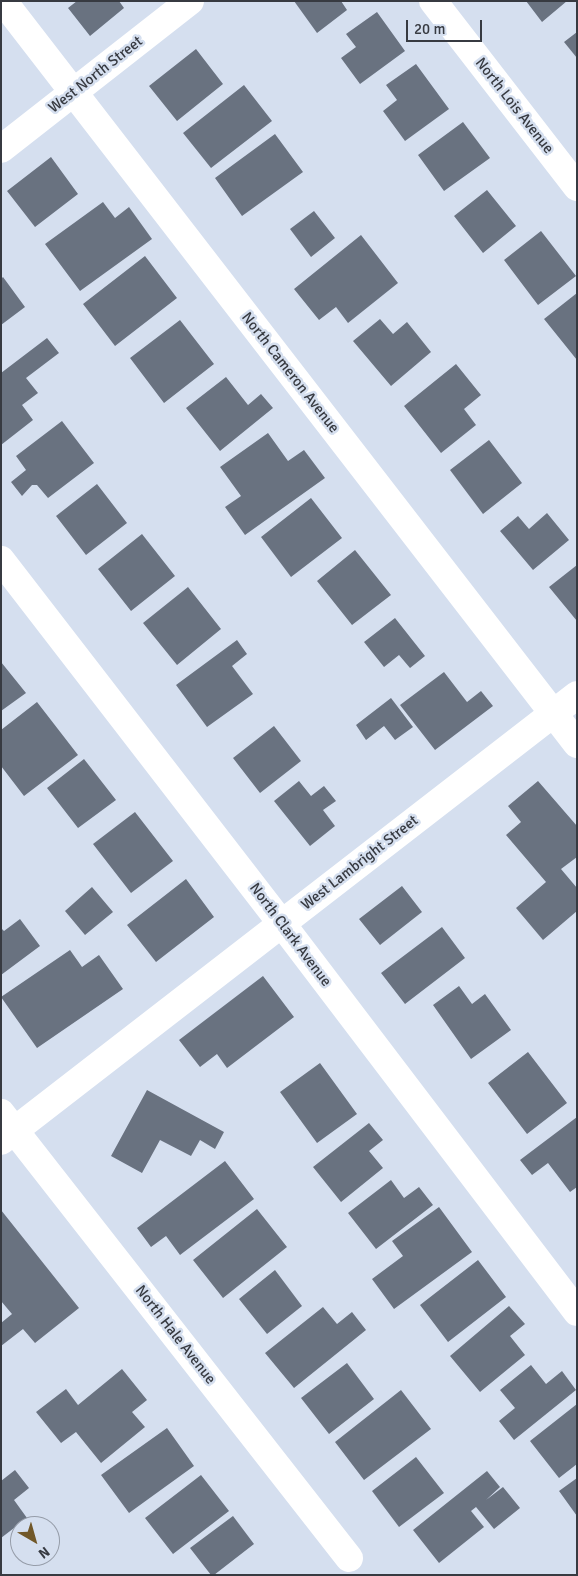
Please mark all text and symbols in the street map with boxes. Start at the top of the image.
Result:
scale bar [408,10,484,42]
text: 20 m [414,20,445,38]
street label: West North Street [45,33,147,117]
street label: North Lois Avenue [471,55,557,157]
street label: North Cameron Avenue [237,309,343,437]
street label: West Lambright Street [298,812,422,914]
street label: North Clark Avenue [245,880,335,990]
street label: North Hale Avenue [131,1282,219,1388]
north arrow [10,1516,60,1566]
text: N [35,1543,53,1562]

